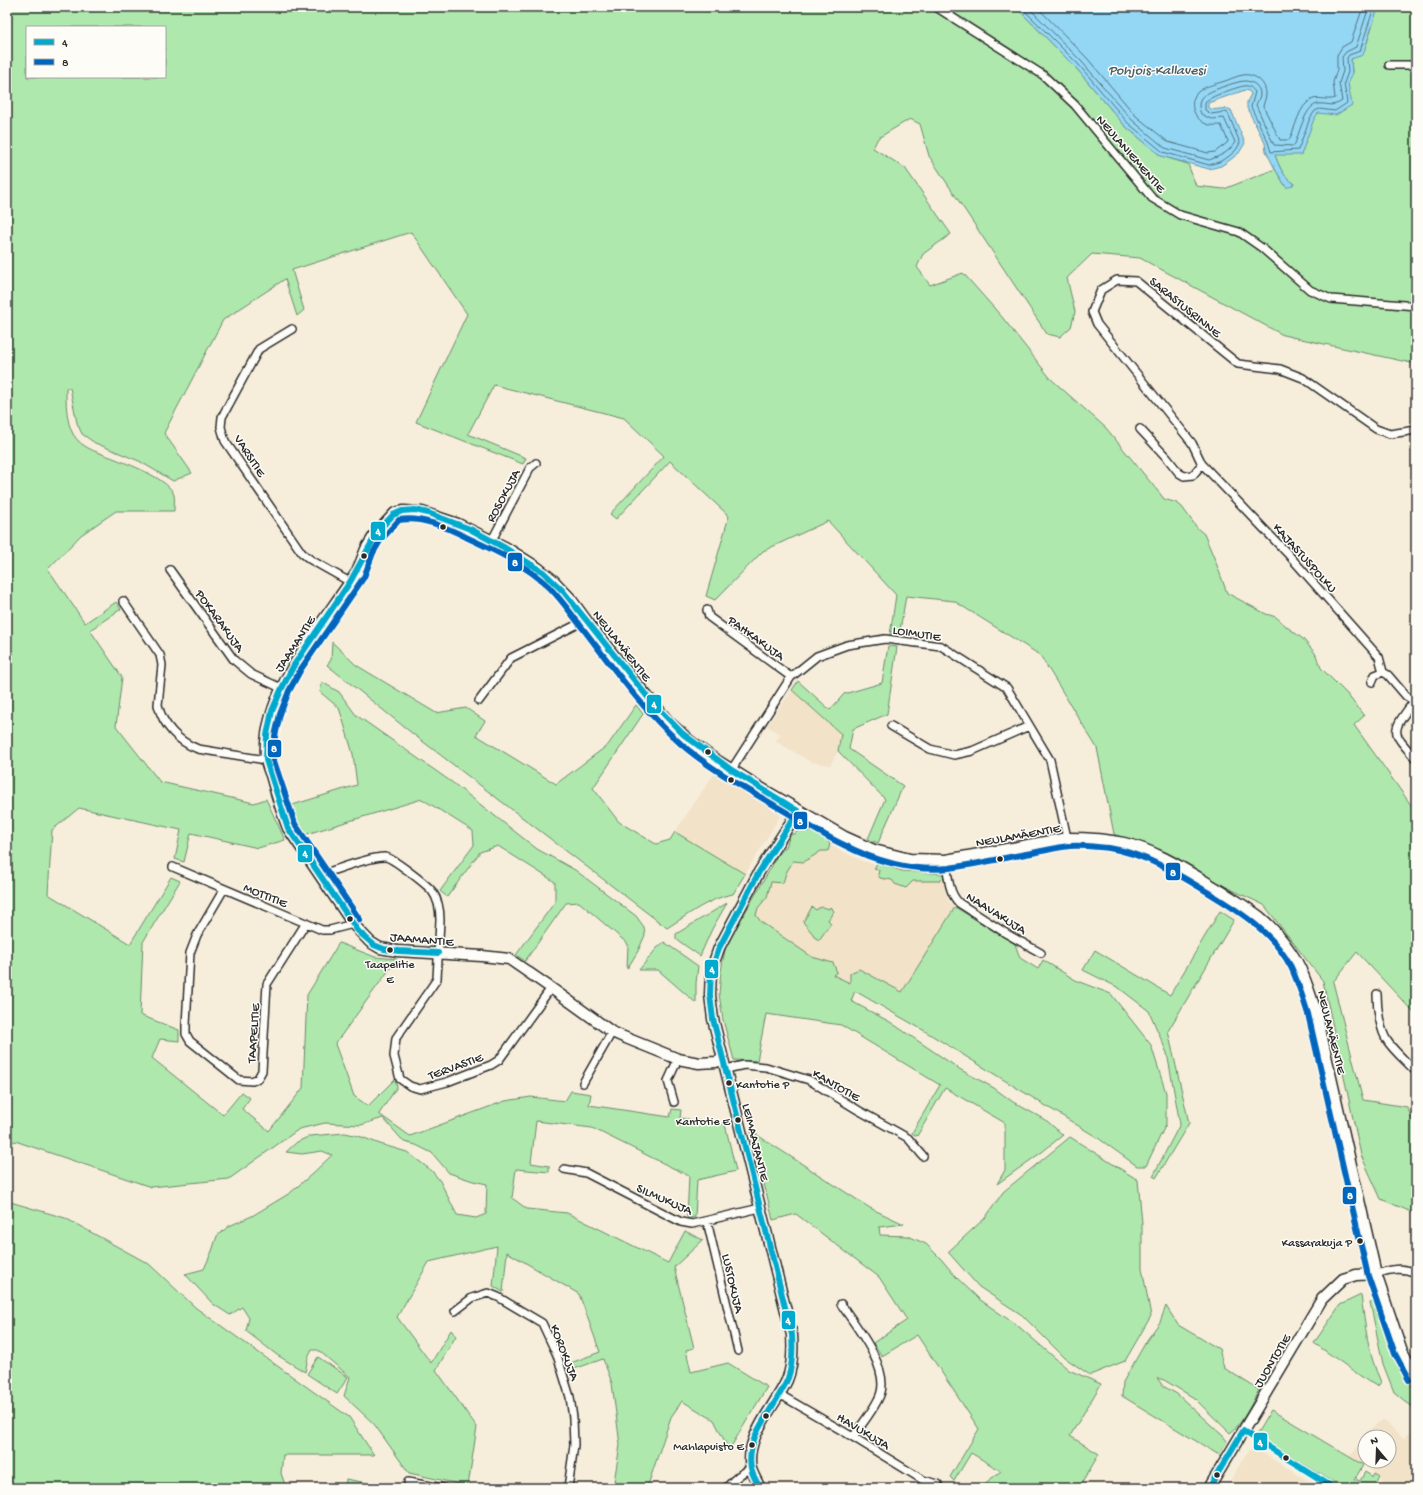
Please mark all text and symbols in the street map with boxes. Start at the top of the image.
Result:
legend [26,26,166,78]
text: 4 [62,37,68,51]
text: 8 [62,57,69,71]
water label: Pohjois-Kallavesi [1108,63,1208,80]
street label: NEULANIEMENTIE [1092,113,1169,197]
street label: SARASTUSRINNE [1146,275,1224,342]
street label: VARSITIE [229,432,269,481]
street label: ROSOKUJA [484,466,525,525]
line badge: 4 [370,521,386,541]
street label: KAJASTUSPOLKU [1269,521,1340,597]
unlabelled marker [438,522,448,532]
text: 4 [374,527,381,539]
unlabelled marker [359,551,369,561]
line badge: 8 [507,552,523,572]
text: 8 [512,558,518,570]
street label: POKARAKUJA [191,587,247,657]
street label: NEULAMÄENTIE [589,607,655,686]
street label: JAAMANTIE [272,613,320,675]
street label: PAHKAKUJA [723,613,788,665]
street label: LOIMUTIE [891,623,943,646]
line badge: 4 [646,694,662,714]
text: 4 [650,700,657,712]
line badge: 8 [267,739,282,758]
text: 8 [271,744,277,756]
unlabelled marker [703,747,713,757]
unlabelled marker [726,775,736,785]
line badge: 8 [793,811,808,830]
text: 8 [797,817,803,829]
street label: NEULAMÄENTIE [975,820,1063,851]
line badge: 4 [297,844,313,863]
text: 4 [301,849,308,861]
unlabelled marker [995,854,1005,864]
line badge: 8 [1165,862,1181,881]
text: 8 [1170,868,1176,880]
street label: MOTTITIE [241,881,290,912]
street label: NAAVAKUJA [963,890,1030,939]
unlabelled marker [345,914,355,924]
street label: JAAMANTIE [389,930,455,951]
marker: Taapelitie E [385,945,395,955]
place label: Taapelitie E [365,959,415,988]
line badge: 4 [704,959,719,979]
text: 4 [708,965,715,977]
street label: NEULAMÄENTIE [1313,989,1349,1077]
street label: TAAPELITIE [245,1002,264,1064]
street label: TERVASTIE [426,1050,486,1084]
street label: KANTOTIE [809,1067,863,1106]
marker: Kantotie P [724,1078,734,1088]
place label: Kantotie P [736,1079,790,1093]
street label: LEIMAAJANTIE [738,1102,772,1184]
marker: Kantotie E [733,1115,743,1125]
place label: Kantotie E [676,1116,731,1130]
street label: SILMUKUJA [634,1181,695,1220]
line badge: 8 [1342,1186,1357,1205]
text: 8 [1347,1191,1353,1203]
marker: Kassarakuja P [1355,1236,1365,1246]
place label: Kassarakuja P [1282,1237,1352,1251]
street label: LUSTOKUJA [717,1252,746,1316]
line badge: 4 [781,1310,796,1330]
text: 4 [784,1316,791,1328]
street label: KOROKUJA [546,1323,582,1384]
street label: JUONTOTIE [1251,1331,1295,1391]
unlabelled marker [761,1411,771,1421]
street label: HAVUKUJA [834,1411,893,1454]
north arrow [1357,1429,1397,1469]
line badge: 4 [1253,1432,1268,1451]
text: N [1369,1435,1380,1448]
text: 4 [1256,1438,1263,1450]
marker: Mahlapuisto E [747,1440,757,1450]
place label: Mahlapuisto E [673,1441,745,1455]
unlabelled marker [1281,1453,1291,1463]
unlabelled marker [1212,1470,1222,1480]

